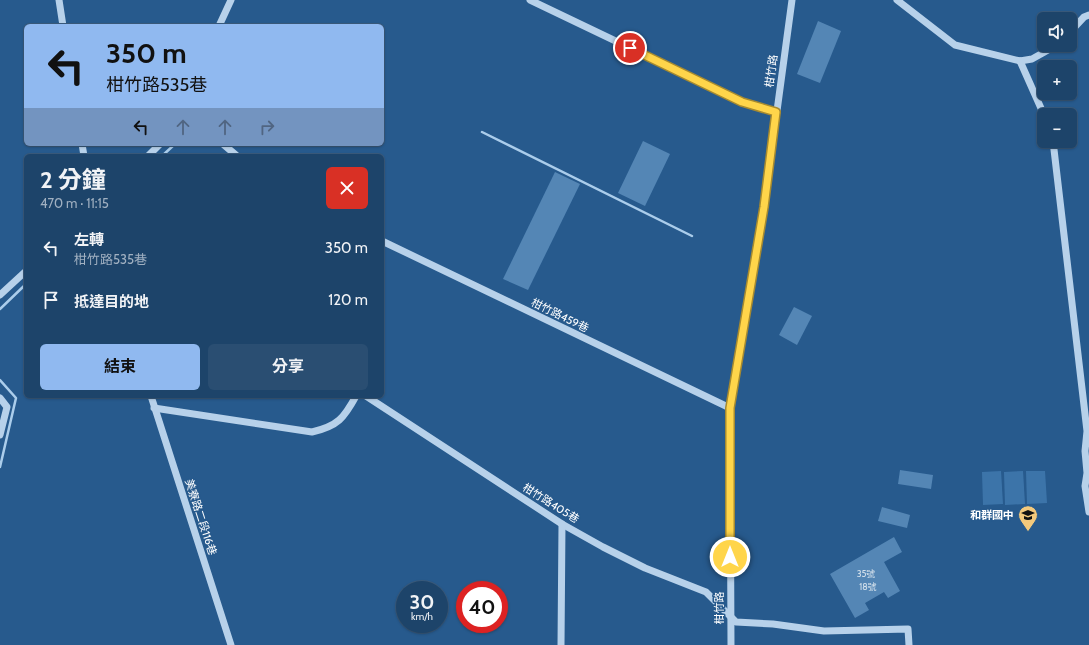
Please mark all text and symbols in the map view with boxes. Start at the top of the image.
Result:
map controls [1037,12,1077,148]
button: sound [1037,12,1077,52]
pin [613,31,647,65]
text: 350 m [106,36,187,70]
icon: arrive [619,37,641,59]
icon: left [40,40,92,92]
street label: 柑竹路 [762,54,780,88]
button: + [1037,60,1077,100]
text: 柑竹路535巷 [106,74,207,96]
button: − [1037,108,1077,148]
icon: left [130,116,152,138]
icon: ahead [172,116,194,138]
icon: ahead [214,116,236,138]
icon: right [256,116,278,138]
text: 2 分鐘 [40,165,106,194]
button: close [326,167,368,209]
text: 470 m · 11:15 [40,195,109,211]
text: 左轉 [74,231,104,249]
icon: left [40,237,62,259]
text: 350 m [325,239,368,257]
text: 柑竹路535巷 [74,251,147,267]
icon: arrive [40,289,62,311]
text: 120 m [328,291,368,309]
text: 抵達目的地 [74,293,149,311]
street label: 柑竹路459巷 [529,295,591,335]
button: 結束 [40,344,200,390]
button: 分享 [208,344,368,390]
street label: 美寮路二段116巷 [182,477,220,557]
street label: 柑竹路405巷 [520,480,582,526]
school or university icon: 和群國中 [1017,504,1039,532]
place label: 和群國中 [970,508,1014,522]
position arrow [709,536,751,578]
house number: 35號 [857,568,875,579]
speed limit sign: 40 [456,581,508,633]
house number: 18號 [859,581,877,592]
text: 30 [410,590,434,614]
street label: 柑竹路 [712,592,726,625]
text: km/h [411,610,433,623]

